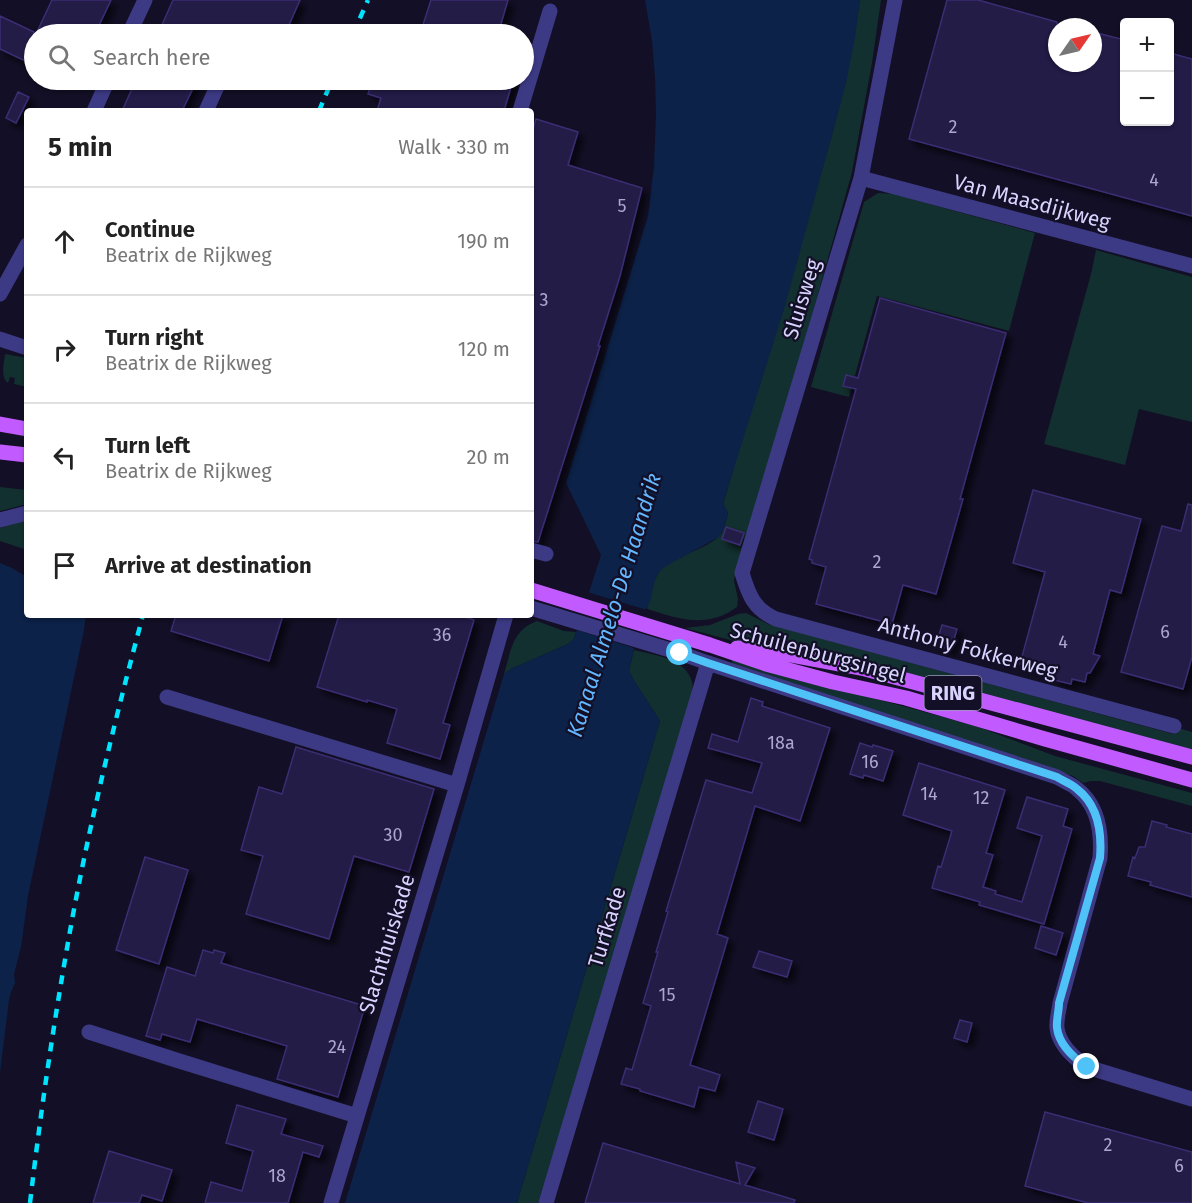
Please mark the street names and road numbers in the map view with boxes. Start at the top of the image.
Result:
street label: Van Maasdijkweg [951,169,1113,235]
street label: Sluisweg [777,256,827,342]
street label: Anthony Fokkerweg [875,612,1061,684]
street label: Schuilenburgsingel [727,617,909,689]
road number: RING [924,676,982,710]
street label: Slachthuiskade [353,871,421,1017]
street label: Turfkade [582,883,632,971]

